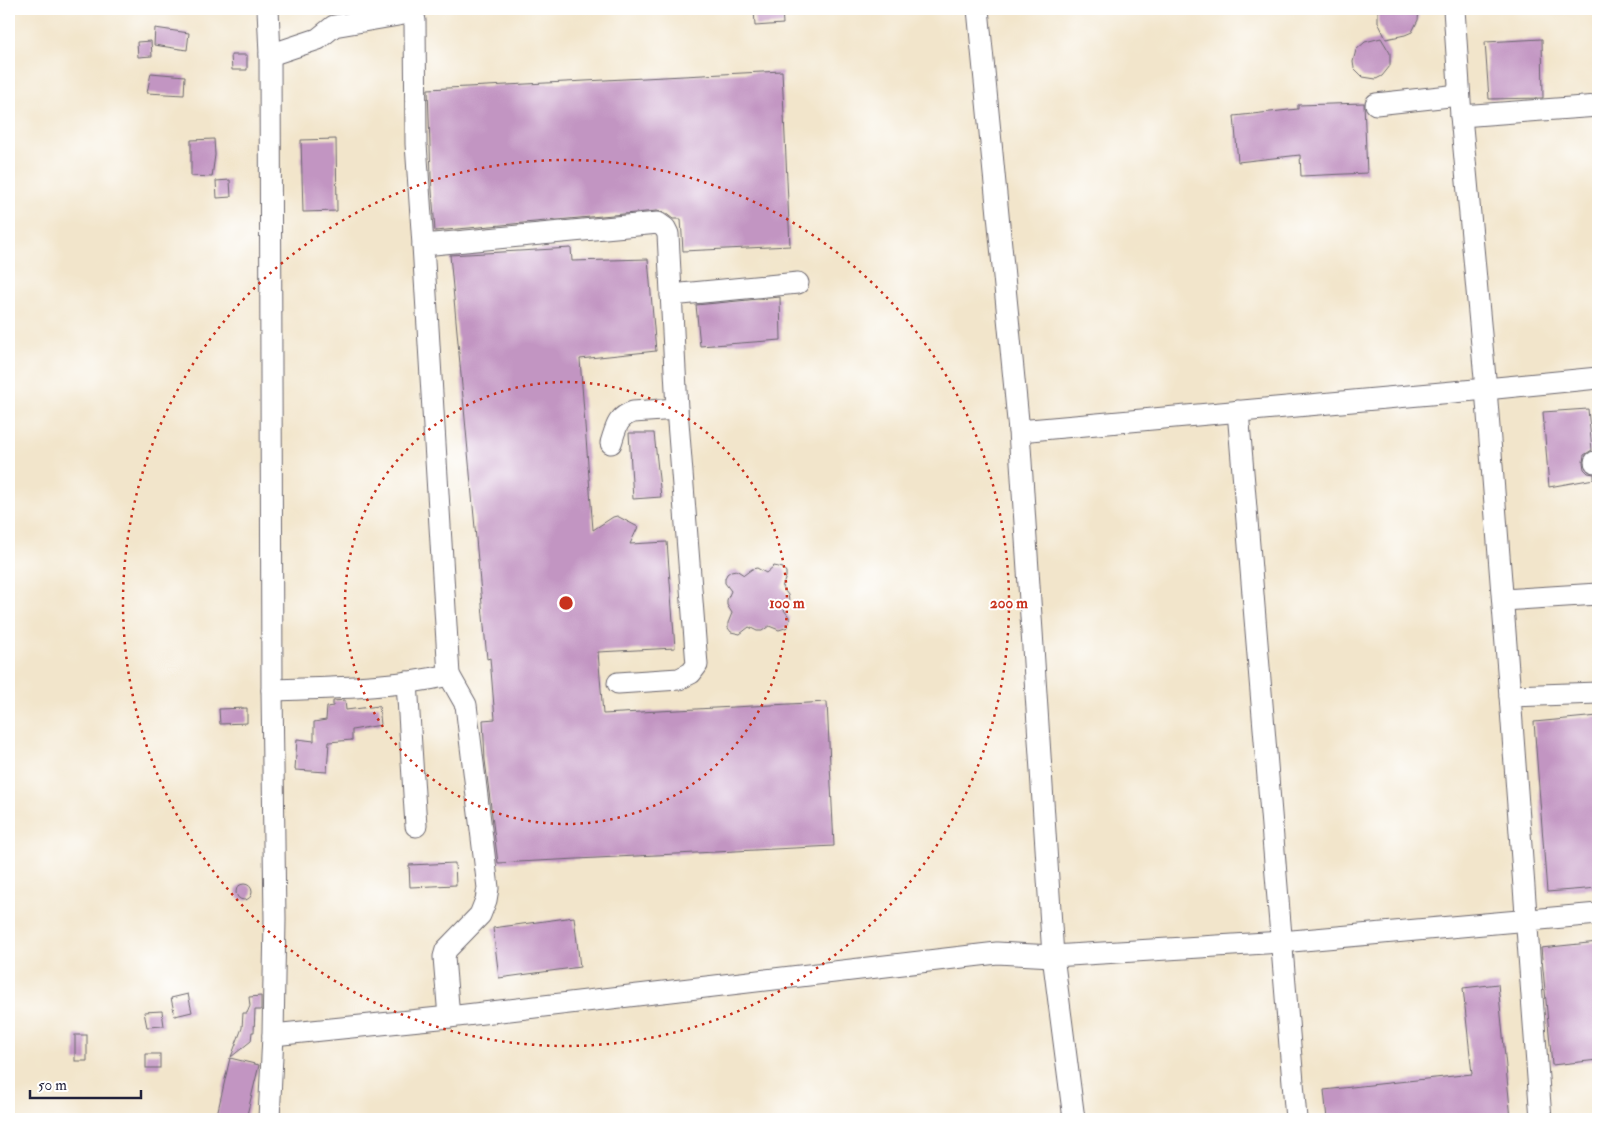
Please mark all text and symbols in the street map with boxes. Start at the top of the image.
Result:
centre of rings [557,594,575,612]
text: 100 m [769,594,805,613]
text: 200 m [990,594,1028,613]
scale bar [30,1068,141,1100]
text: 50 m [38,1076,67,1095]

